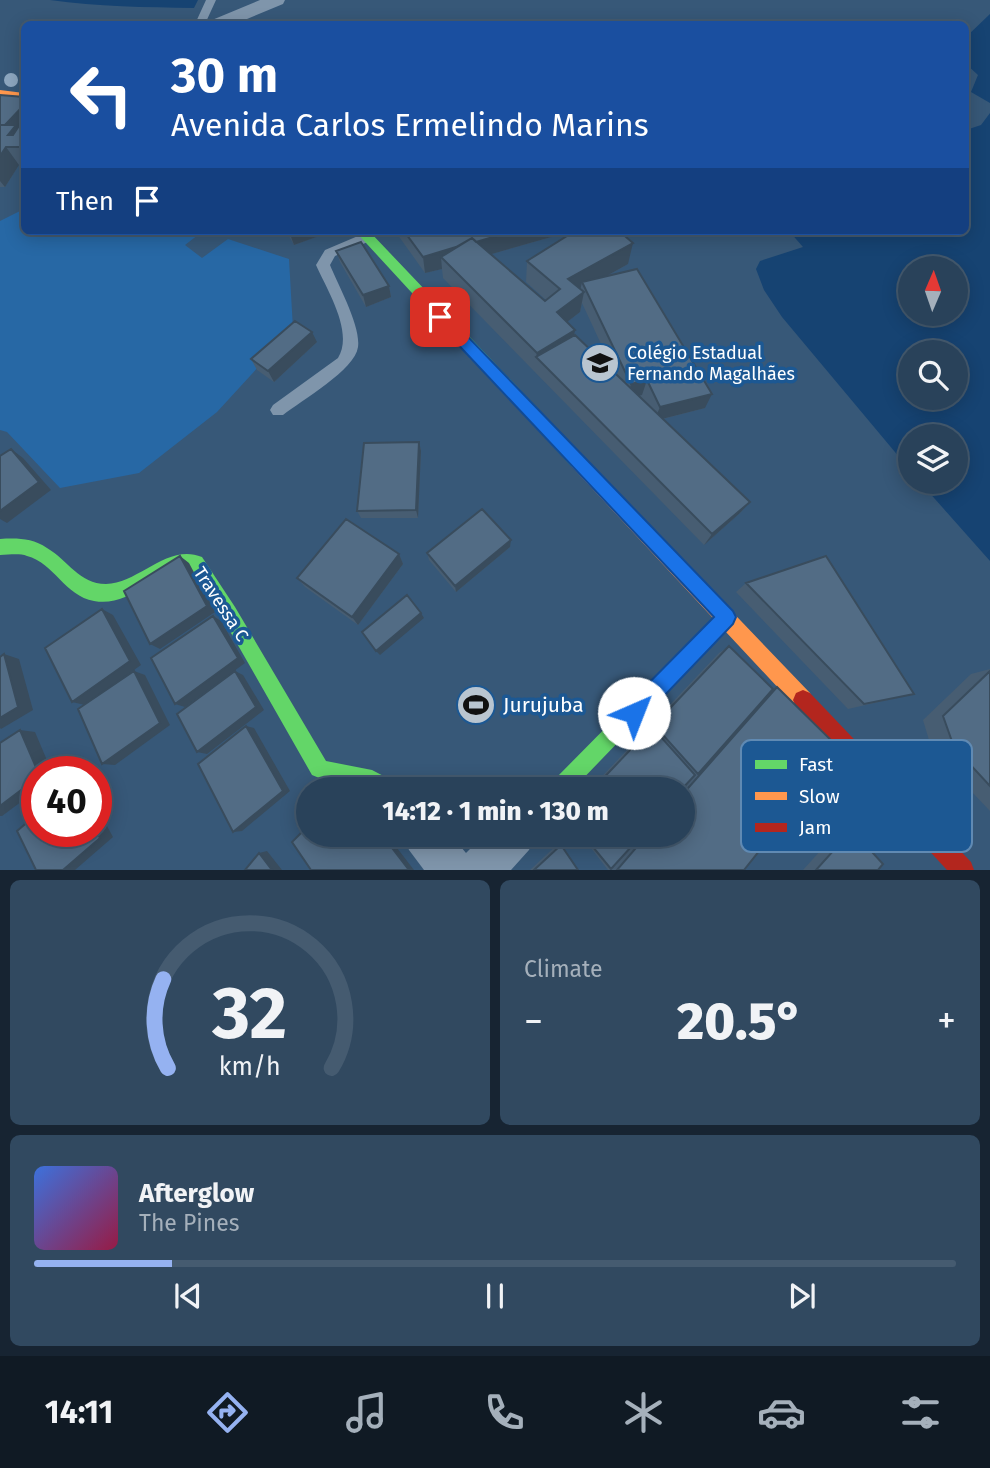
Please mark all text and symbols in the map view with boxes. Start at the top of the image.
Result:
text: 30 m [171,46,278,105]
icon: left [56,49,147,140]
text: Avenida Carlos Ermelindo Marins [171,106,649,144]
icon: arrive [128,182,166,220]
text: Then [56,186,114,217]
north arrow [898,256,968,326]
map controls [898,256,968,494]
pin [410,287,470,347]
icon: arrive [421,298,459,336]
button: search [898,340,968,410]
school or university icon: Colégio Estadual Fernando Magalhães [579,342,621,384]
place label: Colégio Estadual Fernando Magalhães [627,342,795,385]
button: layers [898,424,968,494]
street label: Travessa C [189,563,253,645]
position arrow [597,676,671,750]
sports icon: Jurujuba [455,684,497,726]
place label: Jurujuba [503,692,584,718]
legend [741,740,972,852]
text: Fast [799,753,833,776]
speed limit sign: 40 [21,756,112,847]
text: Slow [799,785,840,808]
text: 14:12 · 1 min · 130 m [382,796,609,827]
text: Jam [799,816,831,839]
text: Climate [524,955,603,983]
text: 32 [212,971,287,1058]
text: 20.5° [677,990,803,1053]
text: − [524,998,543,1044]
text: + [937,998,956,1044]
text: km/h [219,1052,281,1082]
text: Afterglow [139,1178,254,1209]
text: The Pines [139,1209,240,1237]
icon: previous [169,1277,207,1315]
icon: pause [476,1277,514,1315]
icon: next [783,1277,821,1315]
icon: directions [203,1388,252,1437]
icon: music [342,1388,391,1437]
icon: phone [480,1388,529,1437]
icon: climate [619,1388,668,1437]
icon: car [757,1388,806,1437]
icon: filters [896,1388,945,1437]
text: 14:11 [45,1393,113,1431]

